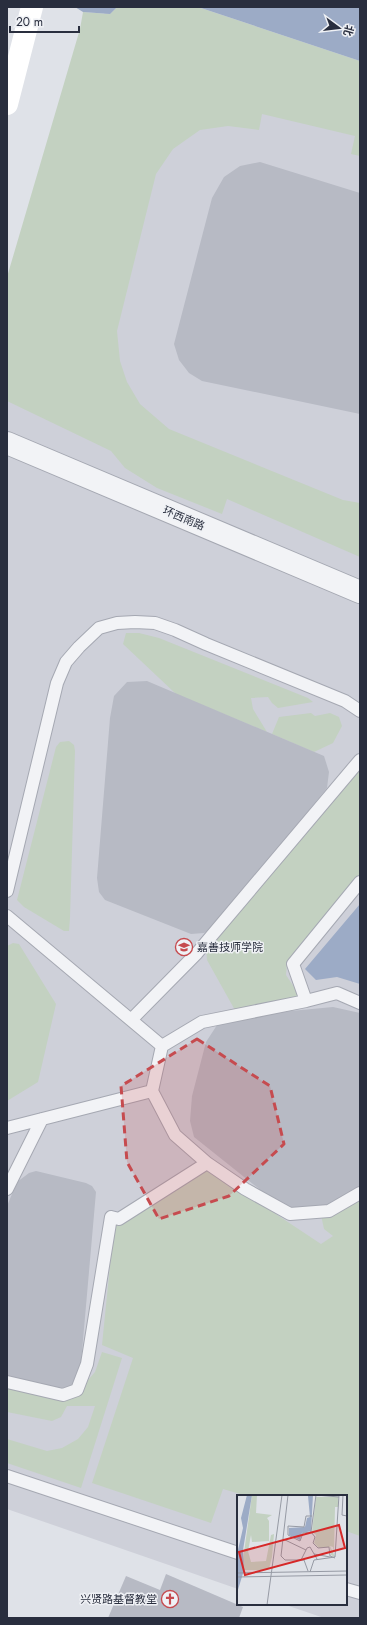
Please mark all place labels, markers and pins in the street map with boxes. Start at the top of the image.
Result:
school or university icon: 嘉善技师学院 [174,937,194,957]
place label: 嘉善技师学院 [197,939,263,955]
church icon: 兴贤路基督教堂 [160,1589,180,1609]
place label: 兴贤路基督教堂 [80,1591,157,1607]

